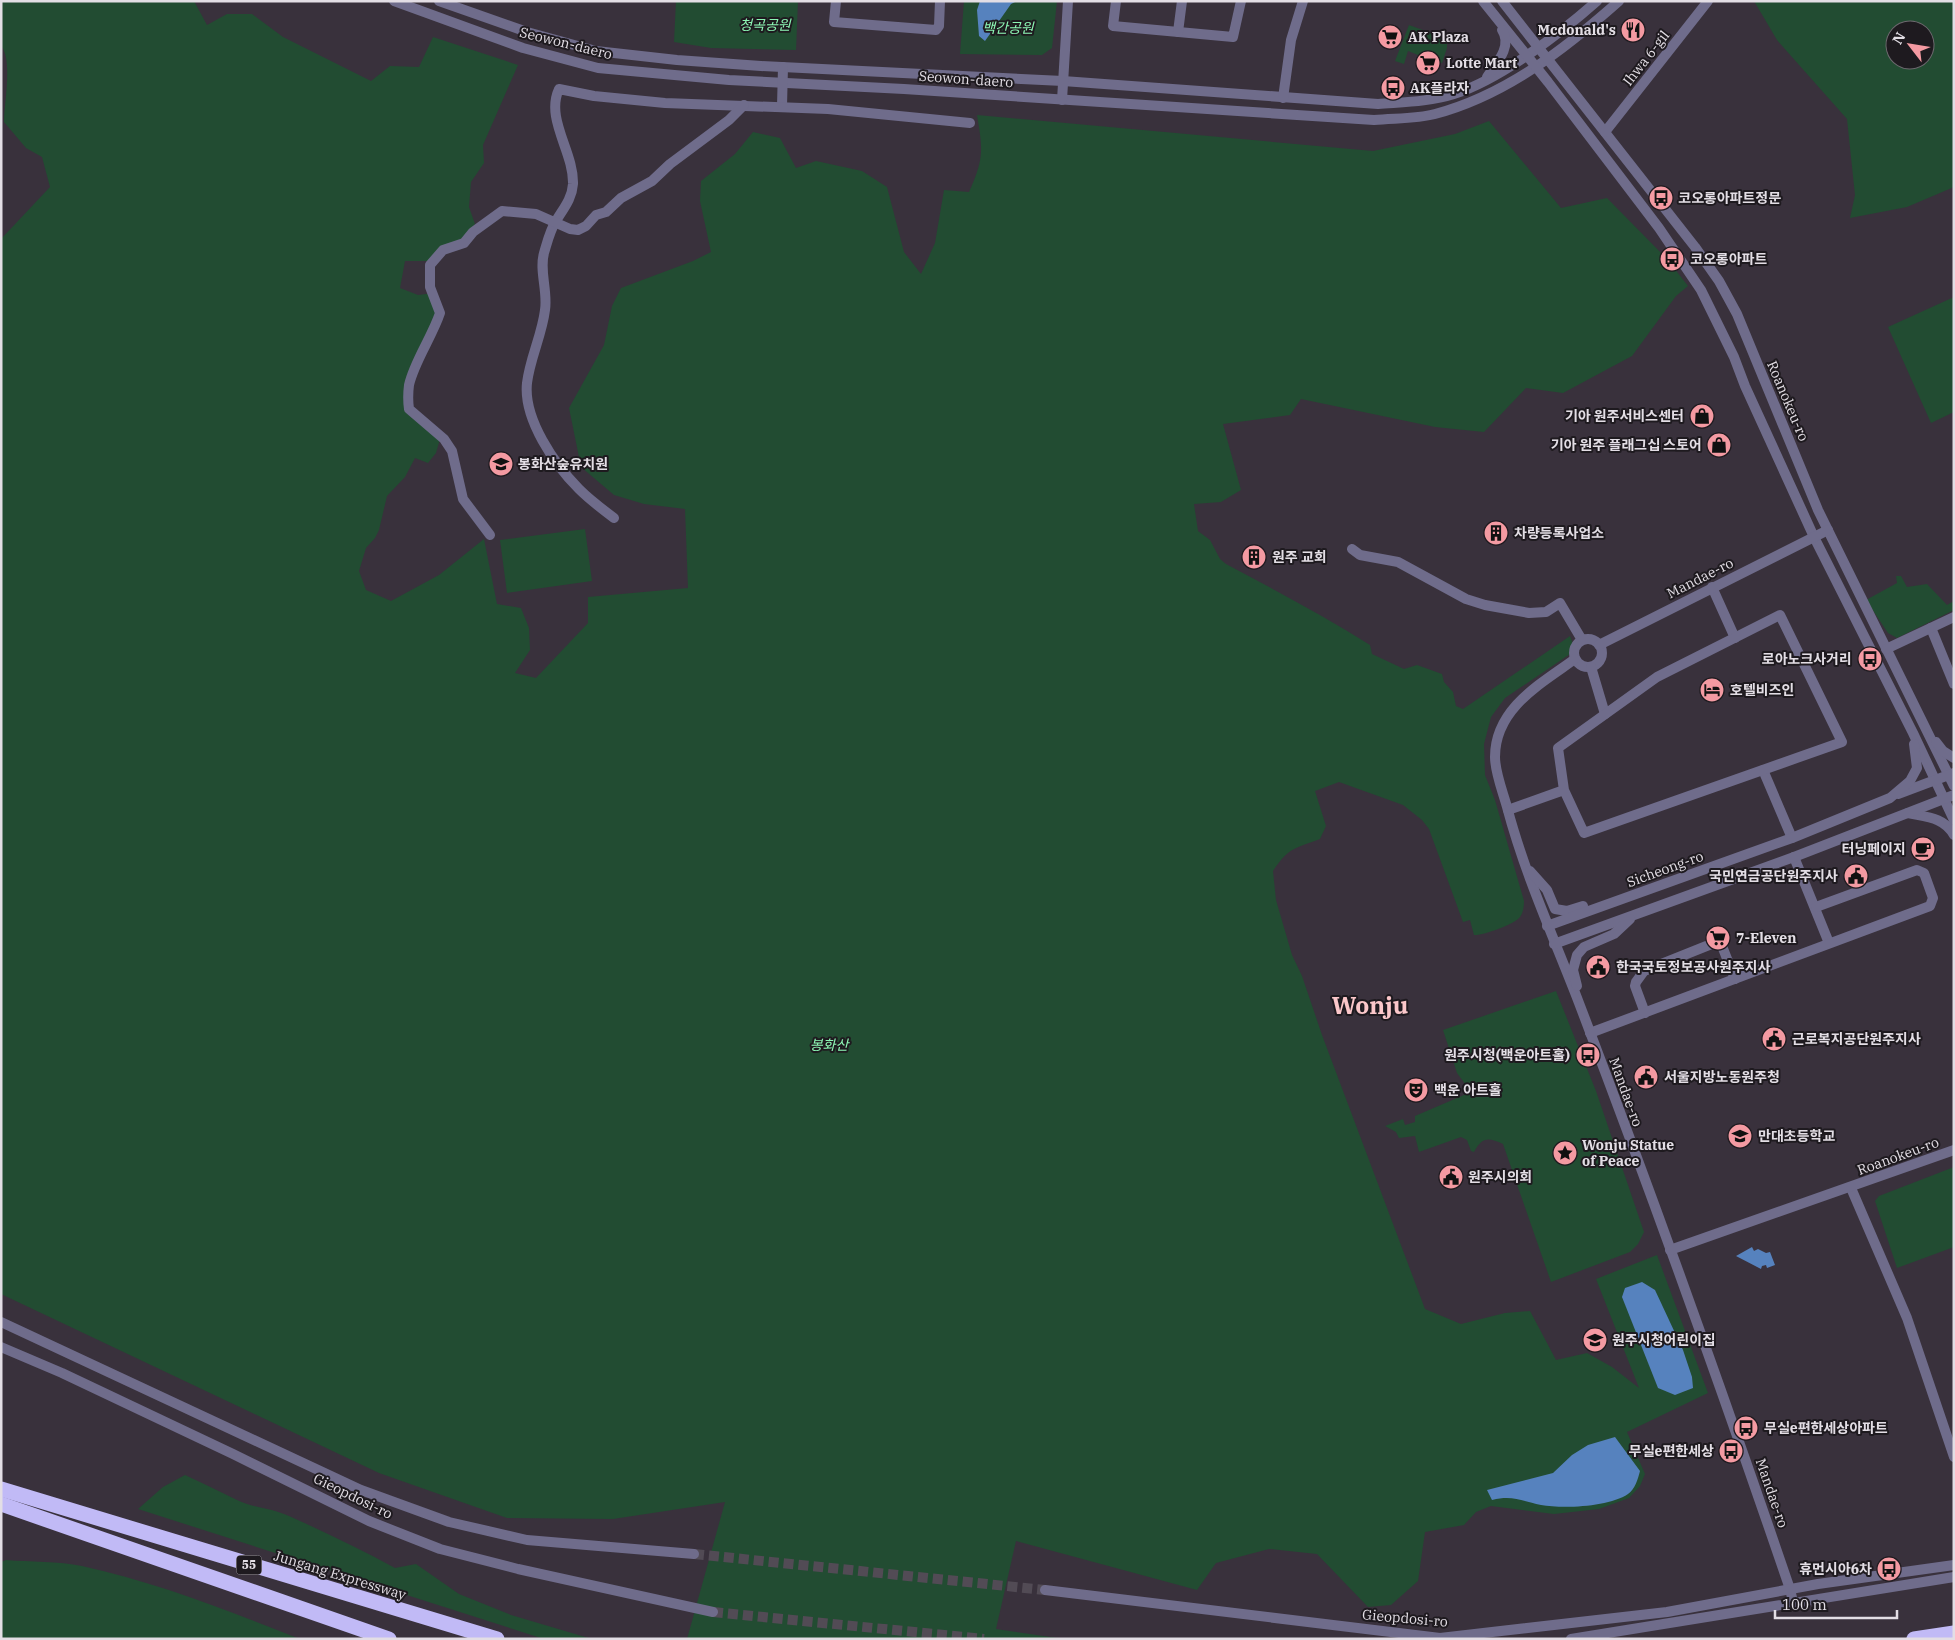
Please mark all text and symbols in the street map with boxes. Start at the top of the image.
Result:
park label: 청곡공원 [739,16,792,34]
restaurant icon: Mcdonald's [1620,17,1646,43]
park label: 백간공원 [982,19,1035,37]
north arrow [1885,20,1935,70]
place label: Mcdonald's [1538,21,1616,39]
street label: Seowon-daero [518,23,614,63]
supermarket icon: AK Plaza [1377,24,1403,50]
street label: Ihwa 6-gil [1619,27,1673,89]
place label: AK Plaza [1408,28,1469,46]
text: N [1888,29,1909,48]
supermarket icon: Lotte Mart [1415,50,1441,76]
place label: Lotte Mart [1446,54,1517,72]
street label: Seowon-daero [918,67,1014,91]
bus stop icon: AK플라자 [1380,75,1406,101]
place label: AK플라자 [1410,79,1469,97]
bus stop icon: 코오롱아파트정문 [1648,185,1674,211]
place label: 코오롱아파트정문 [1678,189,1781,207]
bus stop icon: 코오롱아파트 [1659,246,1685,272]
place label: 코오롱아파트 [1690,250,1767,268]
street label: Roanokeu-ro [1763,358,1813,444]
shop icon: 기아 원주서비스센터 [1689,403,1715,429]
place label: 기아 원주서비스센터 [1565,407,1684,425]
shop icon: 기아 원주 플래그십 스토어 [1706,432,1732,458]
place label: 기아 원주 플래그십 스토어 [1551,436,1702,454]
school or university icon: 봉화산숲유치원 [488,451,514,477]
place label: 봉화산숲유치원 [518,455,608,473]
building icon: 차량등록사업소 [1483,520,1509,546]
place label: 차량등록사업소 [1514,524,1604,542]
building icon: 원주 교회 [1241,544,1267,570]
place label: 원주 교회 [1272,548,1327,566]
street label: Mandae-ro [1664,554,1736,602]
bus stop icon: 로아노크사거리 [1857,646,1883,672]
place label: 로아노크사거리 [1762,650,1852,668]
hotel icon: 호텔비즈인 [1699,677,1725,703]
place label: 호텔비즈인 [1730,681,1794,699]
cafe icon: 터닝페이지 [1910,836,1936,862]
place label: 터닝페이지 [1842,840,1906,858]
street label: Sicheong-ro [1624,847,1706,891]
public building icon: 국민연금공단원주지사 [1843,863,1869,889]
place label: 국민연금공단원주지사 [1709,867,1838,885]
supermarket icon: 7-Eleven [1705,925,1731,951]
place label: 7-Eleven [1736,929,1796,947]
public building icon: 한국국토정보공사원주지사 [1585,954,1611,980]
place label: 한국국토정보공사원주지사 [1616,958,1771,976]
district label: Wonju [1332,989,1408,1021]
public building icon: 근로복지공단원주지사 [1761,1026,1787,1052]
place label: 근로복지공단원주지사 [1792,1030,1921,1048]
park label: 봉화산 [810,1036,850,1054]
bus stop icon: 원주시청(백운아트홀) [1575,1042,1601,1068]
place label: 원주시청(백운아트홀) [1444,1046,1570,1064]
street label: Mandae-ro [1605,1055,1647,1129]
public building icon: 서울지방노동원주청 [1633,1064,1659,1090]
place label: 서울지방노동원주청 [1664,1068,1780,1086]
theatre icon: 백운 아트홀 [1403,1077,1429,1103]
place label: 백운 아트홀 [1434,1081,1502,1099]
school or university icon: 만대초등학교 [1727,1123,1753,1149]
place label: 만대초등학교 [1758,1127,1835,1145]
street label: Roanokeu-ro [1855,1133,1941,1179]
place label: Wonju Statue of Peace [1582,1136,1674,1170]
place icon: Wonju Statue of Peace [1552,1140,1578,1166]
public building icon: 원주시의회 [1438,1164,1464,1190]
place label: 원주시의회 [1468,1168,1532,1186]
school or university icon: 원주시청어린이집 [1582,1327,1608,1353]
place label: 원주시청어린이집 [1612,1331,1715,1349]
bus stop icon: 무실e편한세상아파트 [1733,1415,1759,1441]
place label: 무실e편한세상아파트 [1764,1419,1888,1437]
bus stop icon: 무실e편한세상 [1718,1438,1744,1464]
place label: 무실e편한세상 [1629,1442,1714,1460]
street label: Mandae-ro [1752,1456,1792,1530]
street label: Gieopdosi-ro [310,1469,396,1523]
street label: Jungang Expressway [272,1546,409,1604]
road number: 55 [236,1556,262,1574]
bus stop icon: 휴먼시아6차 [1876,1556,1902,1582]
place label: 휴먼시아6차 [1799,1560,1872,1578]
scale bar [1775,1588,1898,1620]
text: 100 m [1782,1595,1827,1614]
street label: Gieopdosi-ro [1361,1605,1449,1631]

